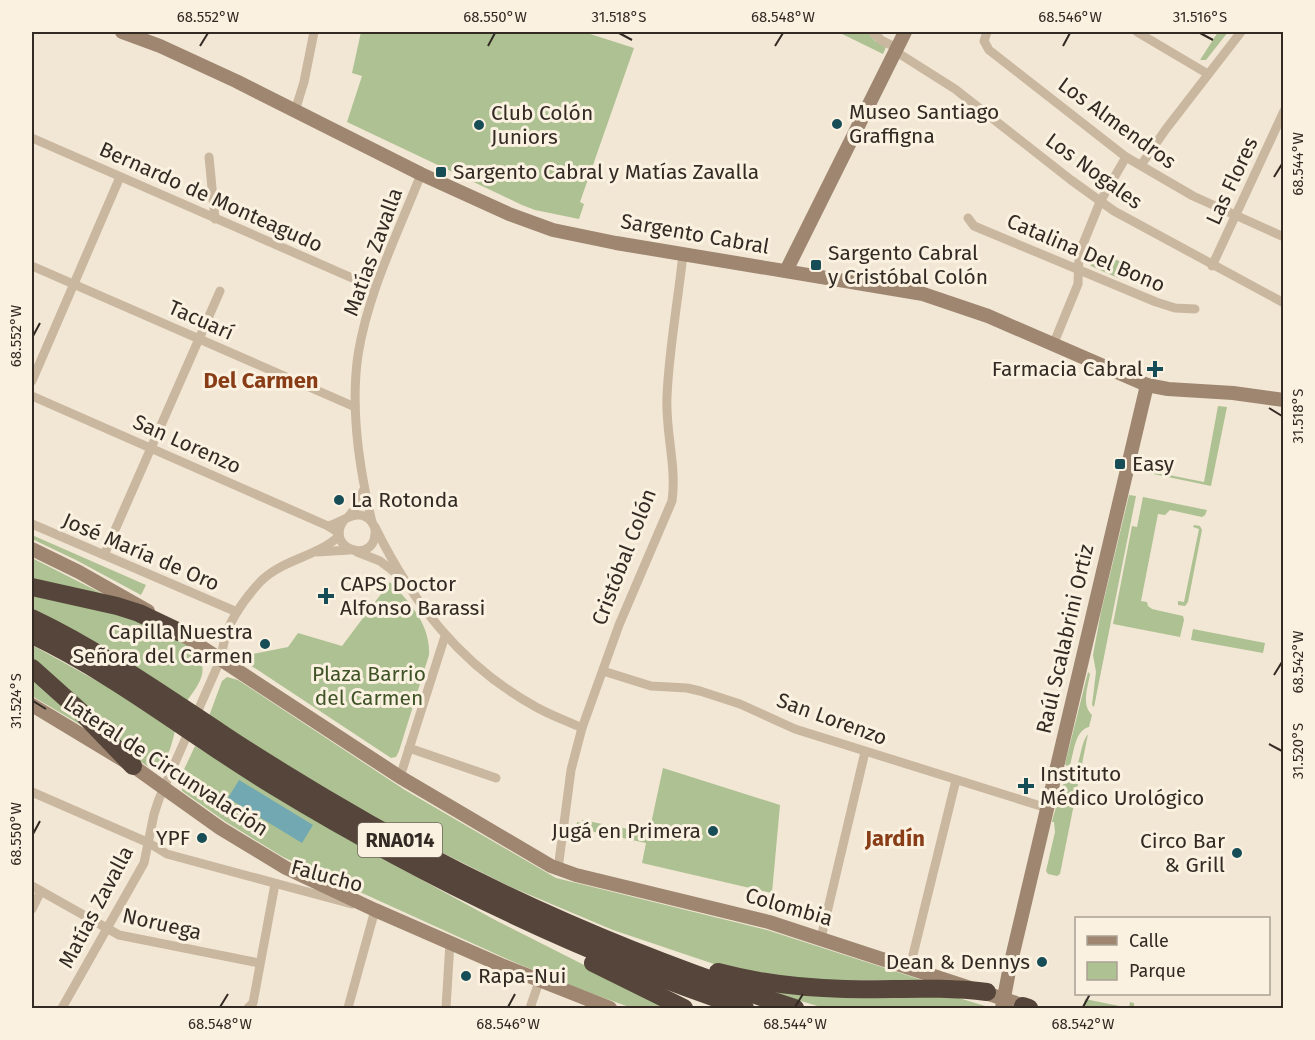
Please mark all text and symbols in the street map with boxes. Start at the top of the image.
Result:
text: 68.552°W [177,8,240,26]
text: 68.550°W [463,8,527,26]
text: 31.518°S [592,8,646,26]
text: 68.548°W [751,8,816,26]
text: 68.546°W [1038,8,1102,26]
text: 31.516°S [1173,8,1227,26]
street label: Los Almendros [1053,71,1181,175]
place label: Museo Santiago Graffigna [849,99,999,149]
place label: Club Colón Juniors [491,100,593,150]
marker: Museo Santiago Graffigna [830,117,844,131]
marker: Club Colón Juniors [472,118,486,132]
street label: Los Nogales [1041,127,1148,215]
text: 68.544°W [1289,132,1307,196]
street label: Las Flores [1200,133,1264,229]
street label: Bernardo de Monteagudo [95,136,327,258]
place label: Sargento Cabral y Matías Zavalla [453,159,759,185]
marker: Sargento Cabral y Matías Zavalla [434,165,448,179]
street label: Matías Zavalla [338,184,408,320]
street label: Sargento Cabral [619,208,771,260]
street label: Catalina Del Bono [1003,208,1169,298]
place label: Sargento Cabral y Cristóbal Colón [828,240,988,290]
marker: Sargento Cabral y Cristóbal Colón [809,258,823,272]
street label: Tacuarí [164,294,238,346]
text: 68.552°W [7,304,25,367]
place label: Farmacia Cabral [992,356,1143,382]
marker: Farmacia Cabral [1148,362,1162,376]
district label: Del Carmen [204,367,318,394]
text: 31.518°S [1289,389,1307,443]
street label: San Lorenzo [129,409,245,479]
place label: Easy [1132,451,1175,477]
marker: Easy [1113,457,1127,471]
street label: Cristóbal Colón [586,485,662,629]
place label: La Rotonda [351,487,459,513]
marker: La Rotonda [332,493,346,507]
street label: José María de Oro [59,507,223,597]
street label: Raúl Scalabrini Ortiz [1031,542,1099,736]
place label: CAPS Doctor Alfonso Barassi [340,571,485,621]
marker: CAPS Doctor Alfonso Barassi [317,587,335,605]
place label: Capilla Nuestra Señora del Carmen [73,619,253,669]
text: 68.542°W [1289,630,1307,693]
marker: Capilla Nuestra Señora del Carmen [258,637,272,651]
park label: Plaza Barrio del Carmen [312,661,426,711]
text: 31.524°S [7,673,25,729]
street label: San Lorenzo [773,687,891,751]
street label: Lateral de Circunvalación [59,690,273,842]
text: 31.520°S [1289,723,1307,779]
place label: Instituto Médico Urológico [1040,761,1204,811]
marker: Instituto Médico Urológico [1017,777,1035,795]
text: 68.550°W [7,802,25,866]
place label: Jugá en Primera [552,818,701,844]
road number: RNA014 [358,823,442,857]
marker: Jugá en Primera [706,824,720,838]
place label: YPF [156,825,190,851]
district label: Jardín [864,825,925,852]
place label: Circo Bar & Grill [1140,828,1225,878]
marker: YPF [195,831,209,845]
street label: Matías Zavalla [53,842,139,972]
marker: Circo Bar & Grill [1230,846,1244,860]
street label: Falucho [288,854,366,898]
street label: Colombia [742,882,836,932]
street label: Noruega [120,902,204,946]
legend [1075,917,1270,995]
text: Calle [1129,930,1169,952]
place label: Dean & Dennys [886,949,1030,975]
marker: Dean & Dennys [1035,955,1049,969]
text: Parque [1129,960,1186,982]
place label: Rapa-Nui [478,963,566,989]
marker: Rapa-Nui [459,969,473,983]
text: 68.548°W [188,1015,253,1033]
text: 68.546°W [476,1015,540,1033]
text: 68.544°W [763,1015,827,1033]
text: 68.542°W [1052,1015,1115,1033]

